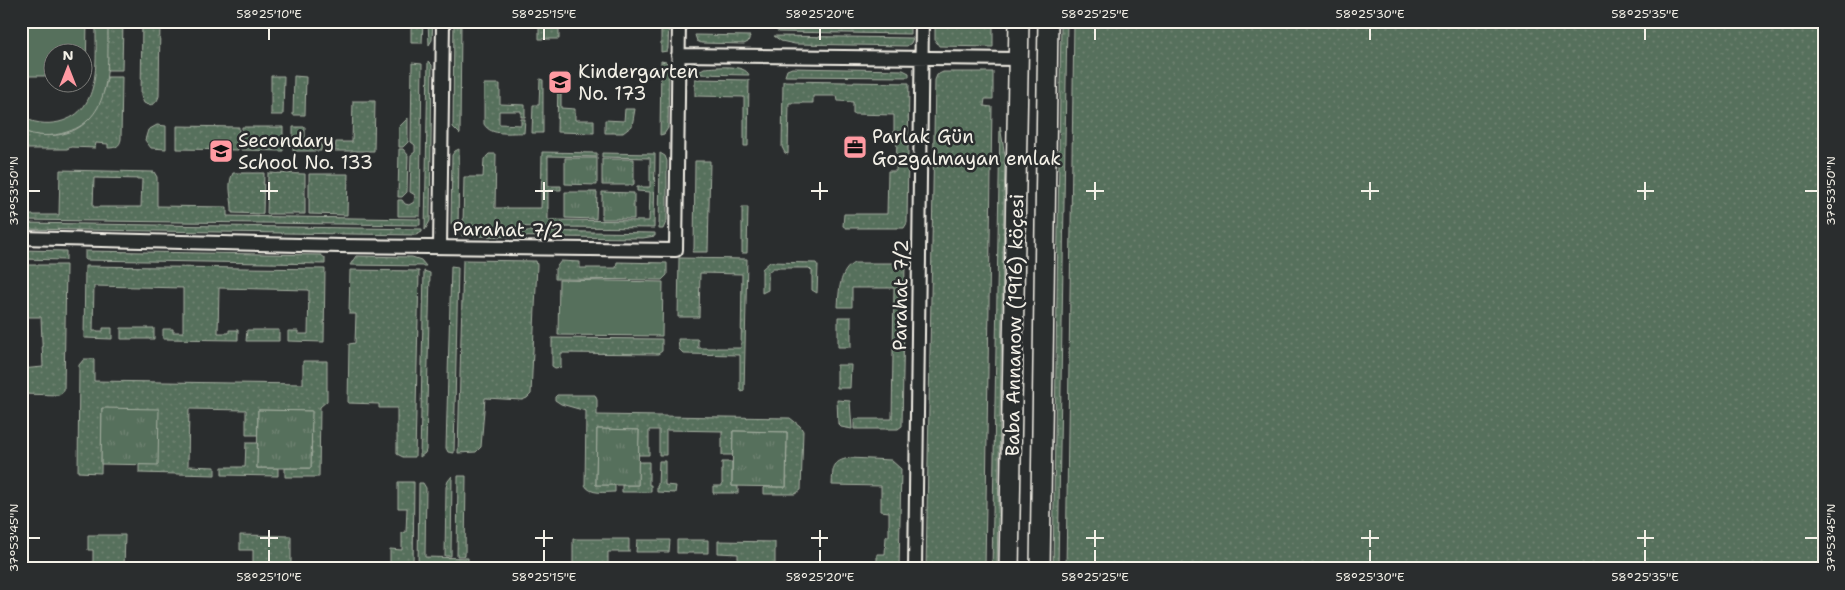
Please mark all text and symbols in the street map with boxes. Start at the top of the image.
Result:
text: 58°25'10"E [236,6,302,22]
text: 58°25'15"E [512,6,576,22]
text: 58°25'20"E [786,6,854,22]
text: 58°25'25"E [1061,6,1129,22]
text: 58°25'30"E [1336,6,1404,22]
text: 58°25'35"E [1611,6,1679,22]
north arrow [42,42,92,92]
text: N [62,46,74,64]
place label: Kindergarten No. 173 [578,59,699,106]
school or university icon: Kindergarten No. 173 [547,69,573,95]
place label: Parlak Gün Gozgalmayan emlak [872,124,1061,171]
place label: Secondary School No. 133 [238,128,373,175]
office icon: Parlak Gün Gozgalmayan emlak [842,134,868,160]
school or university icon: Secondary School No. 133 [208,138,234,164]
text: 37°53'50"N [6,156,22,226]
text: 37°53'50"N [1823,156,1839,226]
street label: Baba Annanow (1916) köçesi [1000,194,1029,456]
street label: Parahat 7/2 [452,216,564,243]
street label: Parahat 7/2 [887,239,914,351]
text: 37°53'45"N [6,504,22,572]
text: 37°53'45"N [1823,504,1839,572]
text: 58°25'10"E [236,569,302,585]
text: 58°25'15"E [512,569,576,585]
text: 58°25'20"E [786,569,854,585]
text: 58°25'25"E [1061,569,1129,585]
text: 58°25'30"E [1336,569,1404,585]
text: 58°25'35"E [1611,569,1679,585]

